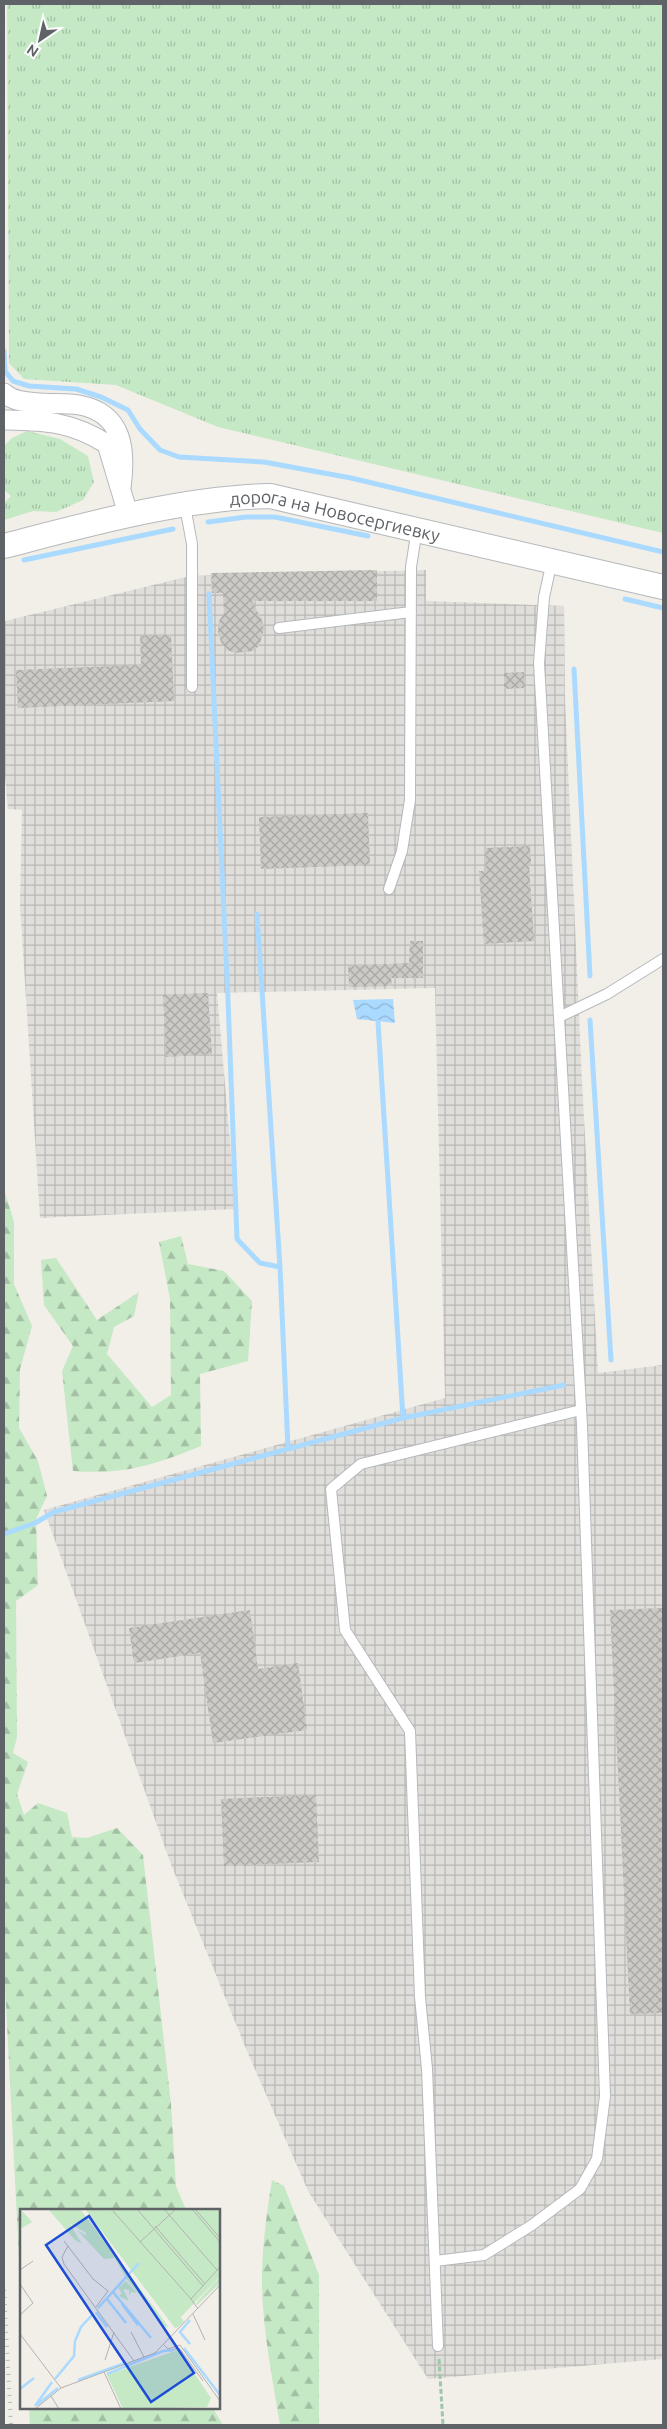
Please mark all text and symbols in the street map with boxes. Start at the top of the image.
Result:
north arrow [15,15,65,65]
text: N [24,41,42,60]
street label: дорога на Новосергиевку [228,486,442,545]
inset map [20,2209,220,2409]

